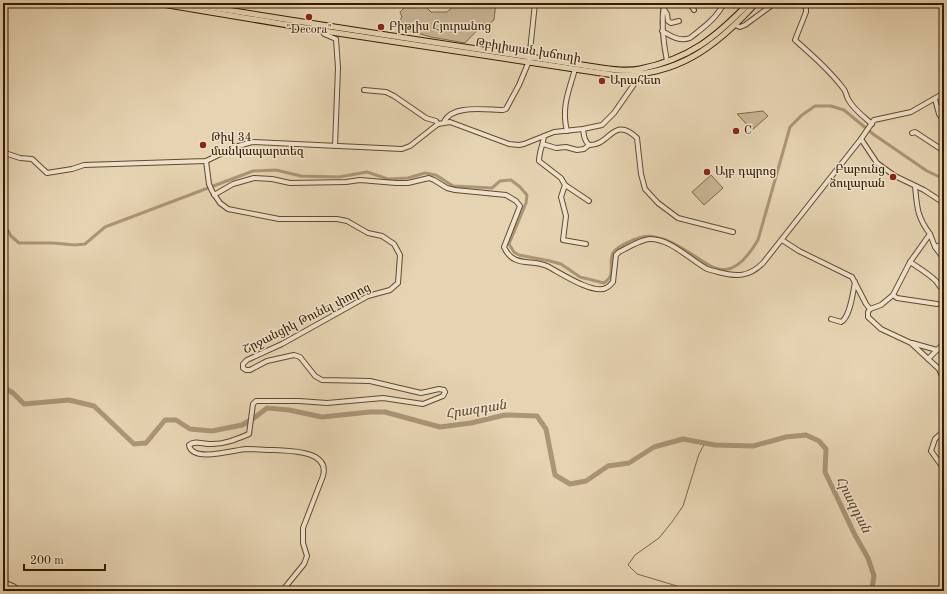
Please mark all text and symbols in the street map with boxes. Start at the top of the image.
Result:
marker: "Decora" [304,12,314,22]
place label: Բիթլիս Հյուրանոց [389,21,491,33]
marker: Բիթլիս Հյուրանոց [376,22,386,32]
place label: "Decora" [286,24,332,36]
street label: Թբիլիսյան խճուղի [474,37,582,65]
place label: Արահետ [610,75,661,87]
marker: Արահետ [597,76,607,86]
place label: C [744,125,752,137]
marker: C [731,126,741,136]
place label: Թիվ 34 մանկապարտեզ [211,132,305,158]
marker: Թիվ 34 մանկապարտեզ [198,140,208,150]
place label: Բաբունց ձուլարան [829,164,885,190]
place label: Այբ դպրոց [715,166,776,178]
marker: Այբ դպրոց [702,167,712,177]
marker: Բաբունց ձուլարան [888,172,898,182]
street label: Շրջանցիկ Թունել փողոց [241,282,373,356]
water label: Հրազդան [445,399,508,422]
water label: Հրազդան [832,475,873,536]
scale bar [24,546,105,572]
text: 200 m [30,555,64,567]

